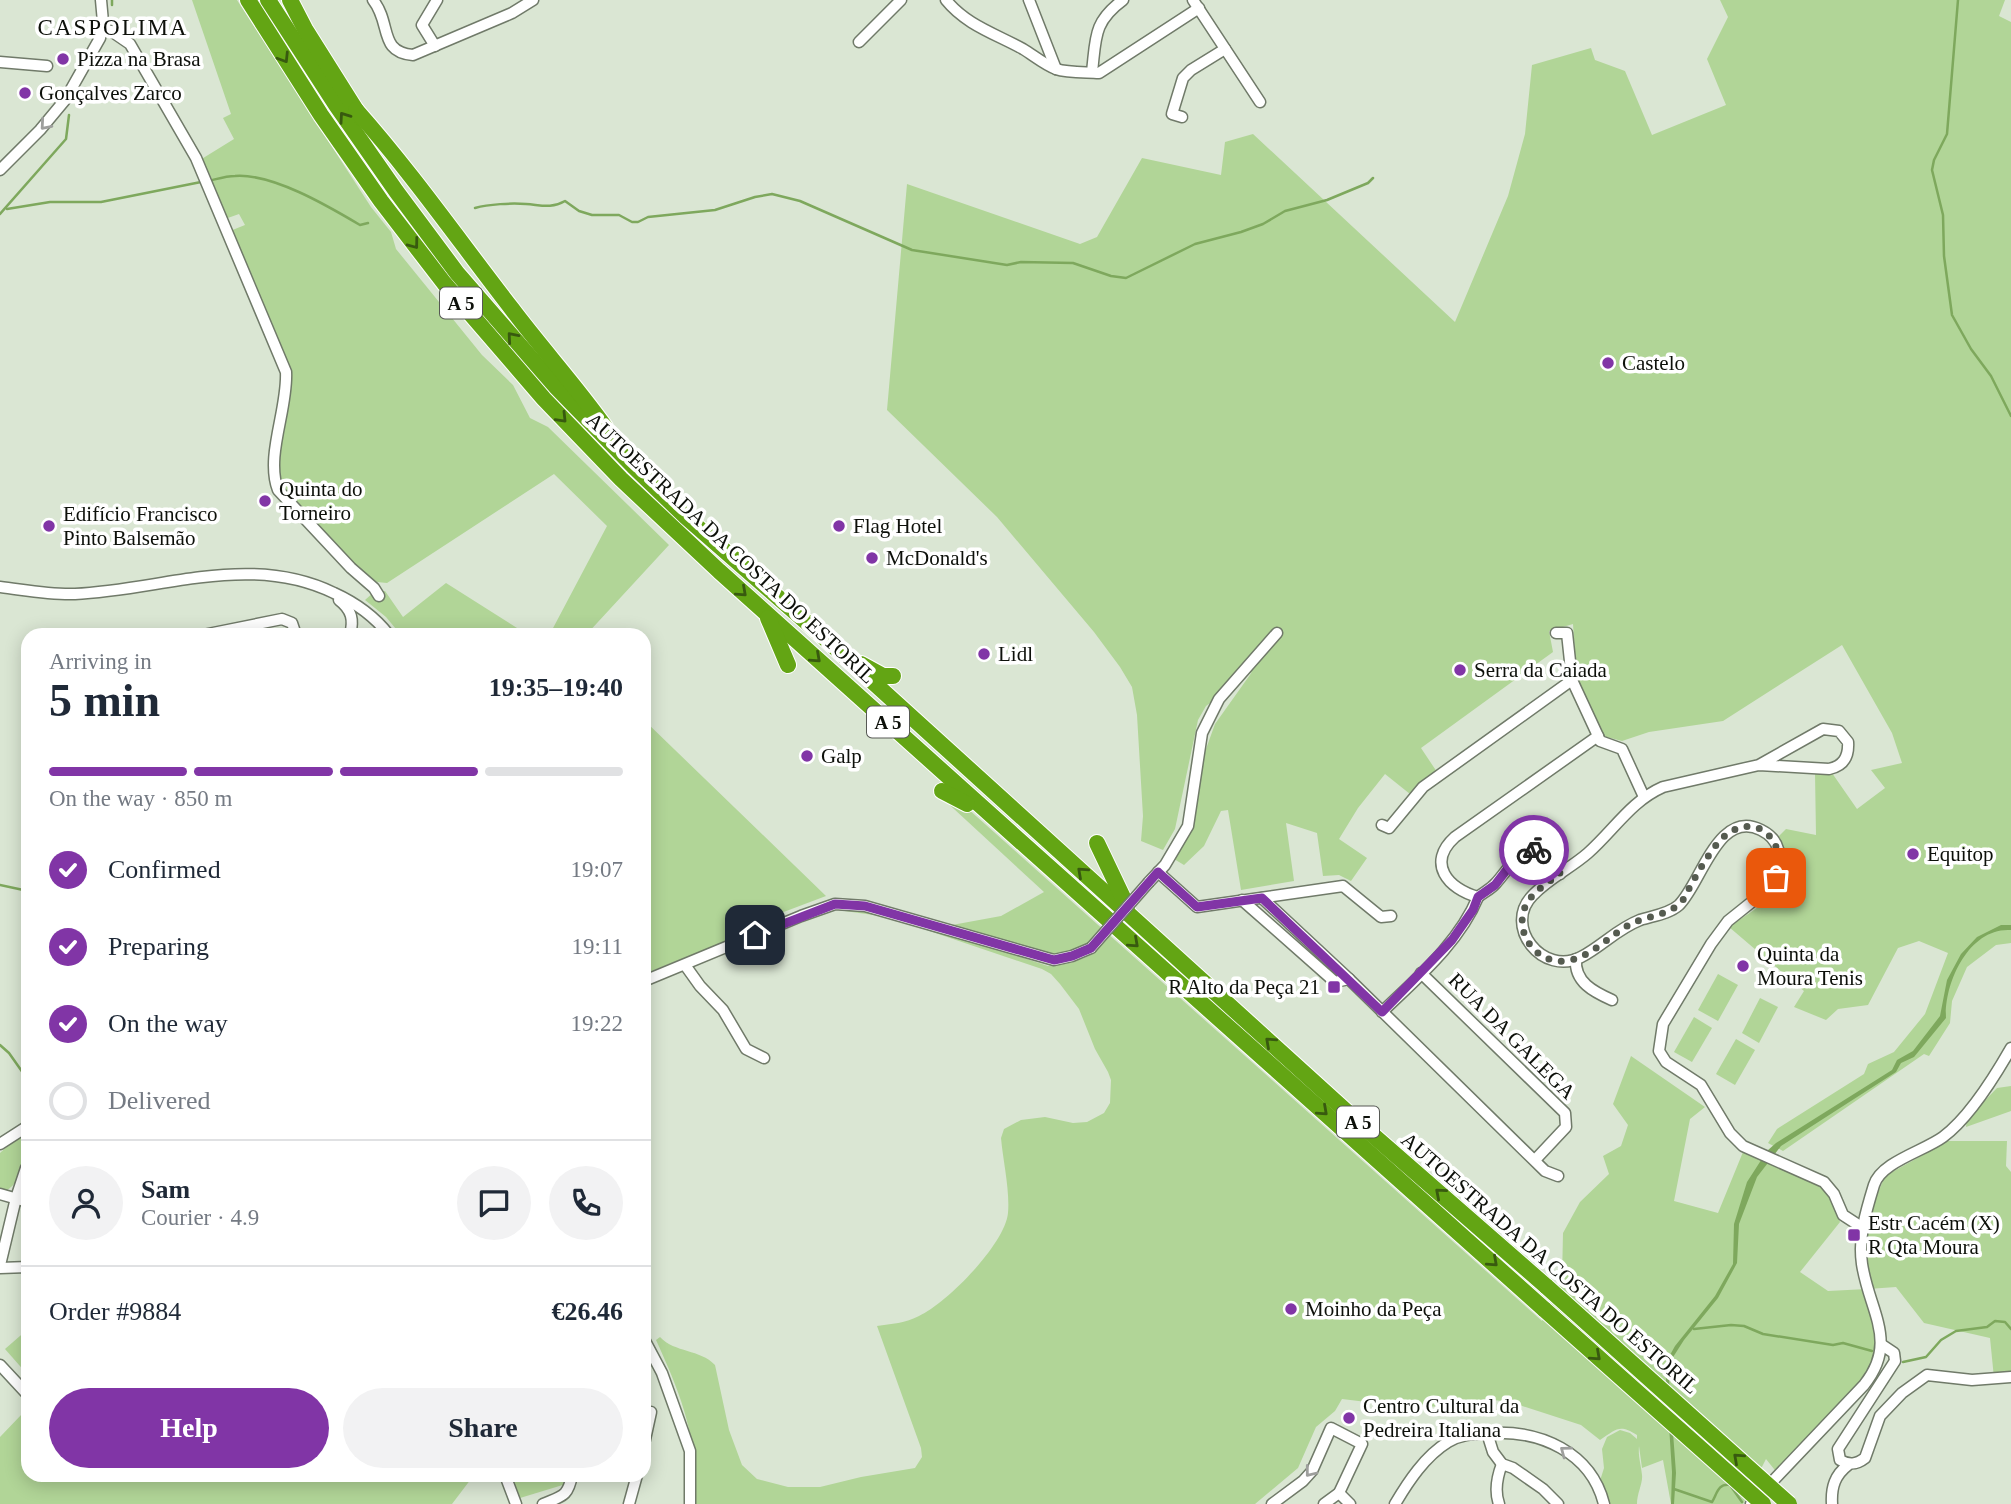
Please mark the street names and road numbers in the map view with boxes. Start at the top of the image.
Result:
road number: A 5 [440,288,482,318]
street label: AUTOESTRADA DA COSTA DO ESTORIL [582,408,880,688]
road number: A 5 [867,706,909,737]
street label: RUA DA GALEGA [1444,968,1581,1105]
road number: A 5 [1337,1106,1379,1138]
street label: AUTOESTRADA DA COSTA DO ESTORIL [1396,1127,1704,1399]

